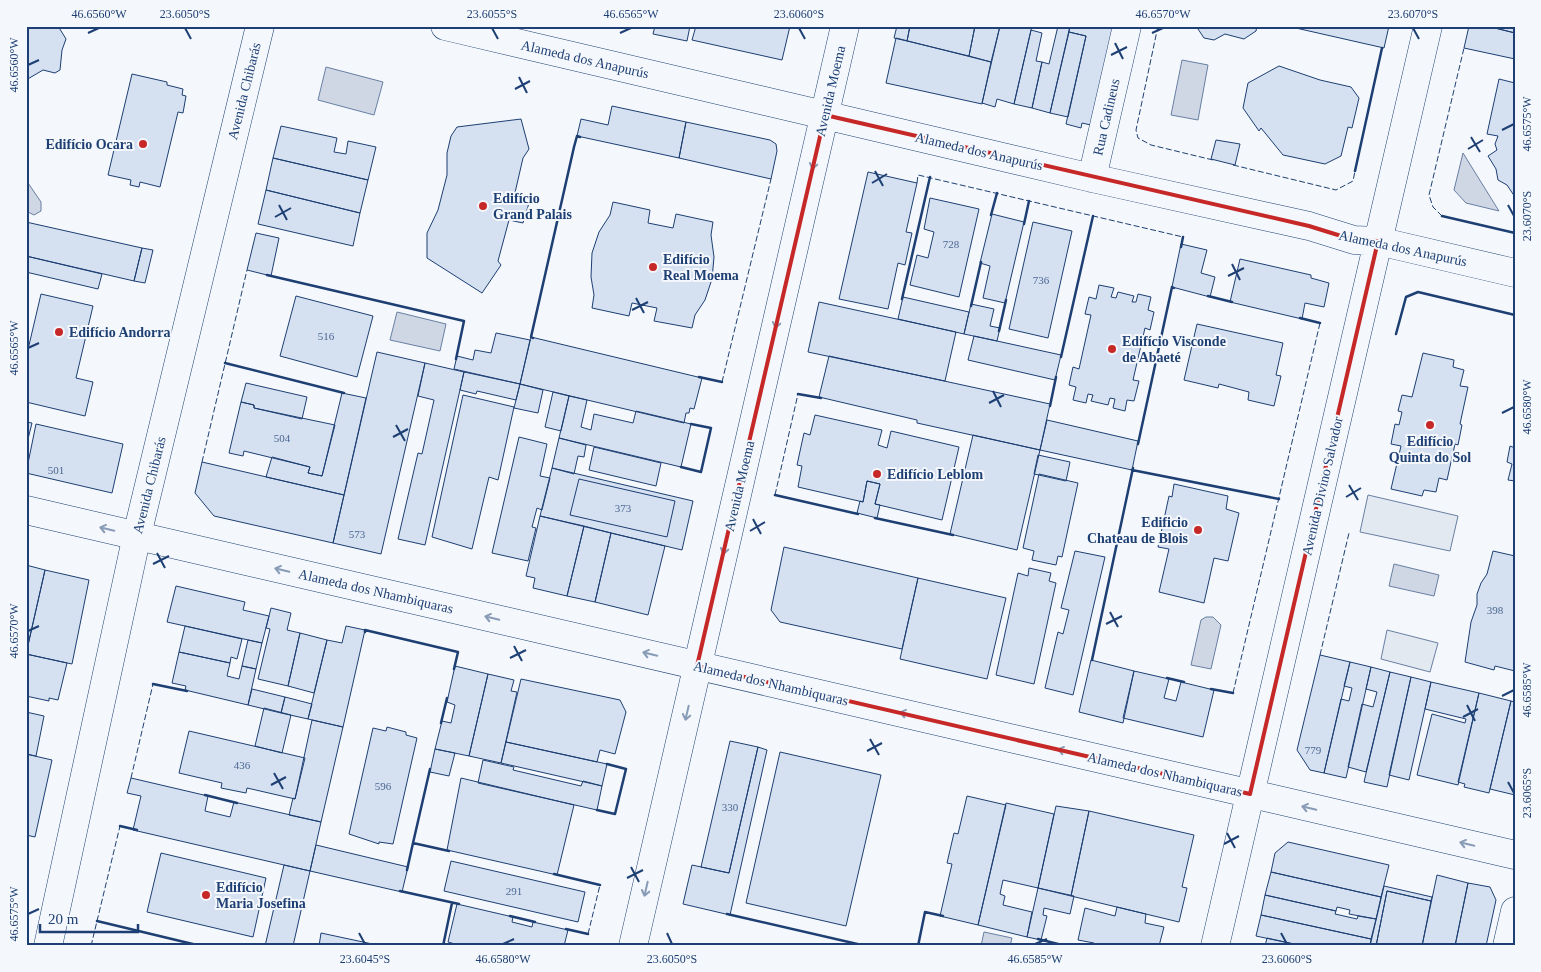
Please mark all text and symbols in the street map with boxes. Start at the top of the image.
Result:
text: 46.6560°W [71,7,127,21]
text: 23.6050°S [160,7,210,21]
text: 23.6055°S [467,7,517,21]
text: 46.6565°W [603,7,659,21]
text: 23.6060°S [774,7,824,21]
text: 46.6570°W [1135,7,1191,21]
text: 23.6070°S [1388,7,1438,21]
text: 46.6560°W [7,37,21,93]
street label: Alameda dos Anapurús [520,37,650,81]
street label: Avenida Chibarás [225,41,264,141]
street label: Avenida Moema [813,44,848,138]
street label: Rua Cadineus [1090,77,1123,157]
text: 46.6575°W [1520,96,1534,152]
street label: Alameda dos Anapurús [914,129,1044,173]
place label: Edifício Ocara [46,137,133,152]
marker: Edifício Ocara [137,138,149,150]
one-way arrow [809,154,818,170]
place label: Edifício Grand Palais [493,191,573,222]
text: 23.6070°S [1520,191,1534,241]
marker: Edifício Grand Palais [477,200,489,212]
street label: Alameda dos Anapurús [1337,228,1468,269]
house number: 728 [943,238,960,250]
place label: Edifício Real Moema [663,252,739,283]
marker: Edifício Real Moema [647,261,659,273]
house number: 736 [1033,274,1050,286]
one-way arrow [772,312,781,328]
text: 46.6565°W [7,320,21,376]
place label: Edifício Andorra [69,325,171,340]
marker: Edifício Andorra [53,326,65,338]
house number: 516 [318,330,335,342]
place label: Edifício Visconde de Abaeté [1122,334,1226,365]
marker: Edifício Visconde de Abaeté [1106,343,1118,355]
text: 46.6580°W [1520,379,1534,435]
street label: Avenida Divino Salvador [1299,415,1346,557]
marker: Edifício Quinta do Sol [1424,419,1436,431]
house number: 504 [274,432,291,444]
place label: Edifício Quinta do Sol [1389,434,1471,465]
street label: Avenida Chibarás [130,435,169,535]
street label: Avenida Moema [722,439,757,533]
house number: 501 [48,464,64,476]
place label: Edifício Leblom [887,467,983,482]
marker: Edifício Leblom [871,468,883,480]
house number: 373 [615,502,632,514]
place label: Edificio Chateau de Blois [1087,515,1189,546]
one-way arrow [99,524,115,533]
marker: Edificio Chateau de Blois [1192,524,1204,536]
house number: 573 [349,528,366,540]
one-way arrow [720,539,729,555]
one-way arrow [275,565,291,574]
street label: Alameda dos Nhambiquaras [297,566,455,617]
text: 46.6570°W [7,603,21,659]
house number: 398 [1487,604,1504,616]
one-way arrow [484,613,500,622]
one-way arrow [643,649,659,658]
street label: Alameda dos Nhambiquaras [692,658,850,709]
text: 46.6585°W [1520,662,1534,718]
one-way arrow [682,705,691,721]
one-way arrow [900,709,916,718]
house number: 779 [1305,744,1322,756]
one-way arrow [1058,746,1074,755]
street label: Alameda dos Nhambiquaras [1086,749,1244,800]
house number: 436 [234,759,251,771]
text: 23.6065°S [1520,768,1534,818]
house number: 596 [375,780,392,792]
house number: 330 [722,801,739,813]
one-way arrow [1301,802,1317,812]
one-way arrow [1460,839,1476,848]
place label: Edifício Maria Josefina [216,880,306,911]
one-way arrow [641,880,650,896]
house number: 291 [506,885,522,897]
text: 46.6575°W [7,886,21,942]
marker: Edifício Maria Josefina [200,889,212,901]
scale bar [40,902,138,934]
text: 20 m [48,911,79,927]
text: 23.6045°S [340,952,390,966]
text: 46.6580°W [475,952,531,966]
text: 23.6050°S [647,952,697,966]
text: 46.6585°W [1007,952,1063,966]
text: 23.6060°S [1262,952,1312,966]

